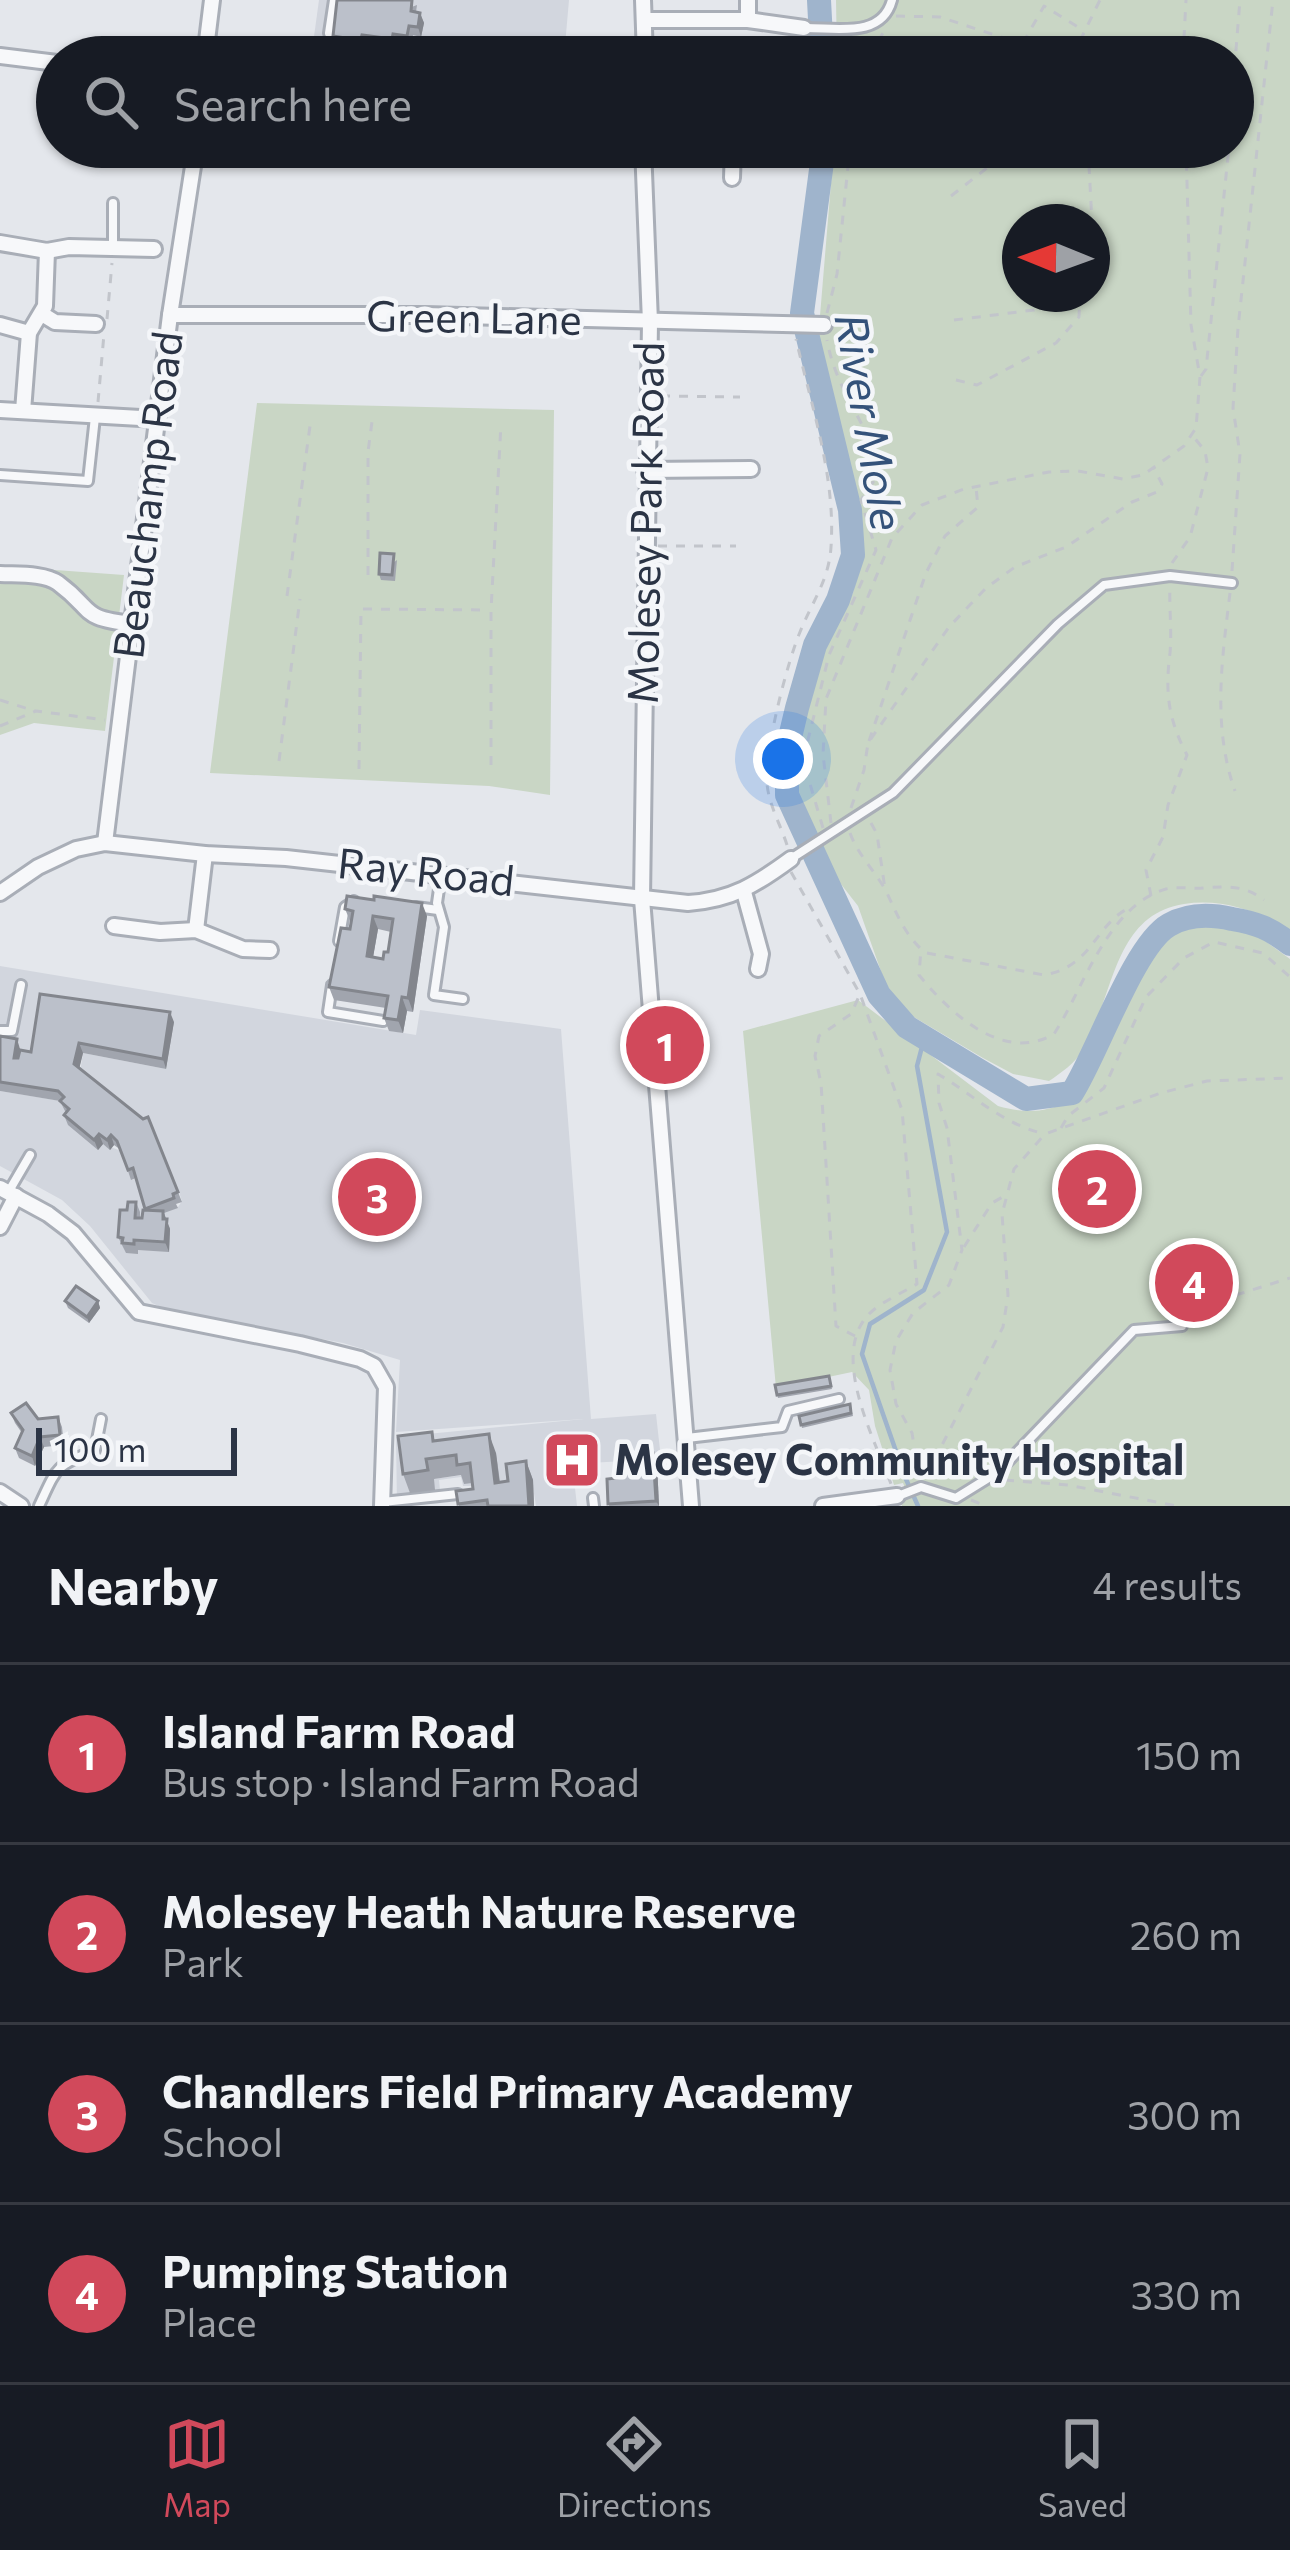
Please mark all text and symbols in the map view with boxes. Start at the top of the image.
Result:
search box [36,36,1254,168]
icon: search [78,69,144,135]
text: Search here [174,75,412,130]
north arrow [1002,204,1110,312]
street label: Green Lane [366,288,582,344]
water label: River Mole [825,309,918,535]
street label: Beauchamp Road [100,328,192,661]
street label: Molesey Park Road [615,341,673,705]
your location [753,729,813,789]
street label: Ray Road [335,835,517,905]
pin: 1 [626,1000,704,1090]
pin: 2 [1058,1144,1136,1234]
pin: 3 [338,1152,416,1242]
pin: 4 [1155,1238,1233,1328]
scale bar [36,1422,237,1475]
text: 100 m [54,1428,146,1469]
hospital icon: Molesey Community Hospital [541,1429,603,1491]
place label: Molesey Community Hospital [614,1432,1184,1484]
text: Nearby [48,1553,218,1616]
text: 4 results [1092,1560,1242,1608]
text: Island Farm Road [162,1702,516,1757]
text: 1 [78,1730,96,1778]
text: 150 m [1136,1730,1242,1778]
text: Bus stop · Island Farm Road [162,1757,639,1805]
text: Molesey Heath Nature Reserve [162,1882,796,1937]
text: 2 [76,1910,98,1958]
text: 260 m [1130,1910,1242,1958]
text: Park [162,1937,244,1985]
text: Chandlers Field Primary Academy [162,2062,853,2117]
text: 3 [76,2090,98,2138]
text: 300 m [1127,2090,1242,2138]
text: School [162,2117,283,2165]
text: Pumping Station [162,2242,508,2297]
text: 4 [75,2270,99,2318]
text: 330 m [1131,2270,1242,2318]
text: Place [162,2297,257,2345]
tab: Map [163,2411,231,2524]
tab: Directions [557,2411,712,2524]
tab: Saved [1038,2411,1127,2524]

